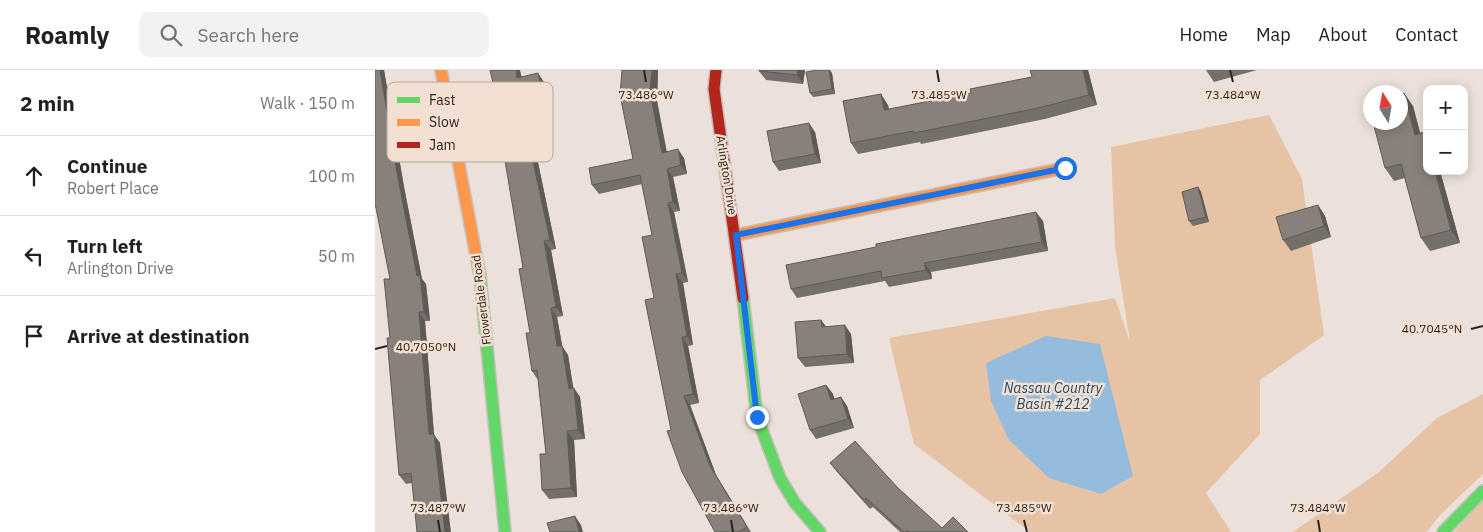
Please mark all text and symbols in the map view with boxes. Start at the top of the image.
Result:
search box [139,12,489,57]
text: Roamly [25,19,109,51]
icon: search [157,21,185,49]
text: Search here [197,23,299,47]
text: Home [1180,23,1228,46]
text: Map [1256,23,1291,46]
text: About [1319,23,1367,46]
text: Contact [1395,23,1458,46]
legend [387,82,553,162]
north arrow [1363,85,1408,130]
map controls [1423,85,1468,175]
button: + [1423,85,1468,130]
text: 73.486°W [618,87,674,102]
text: 73.485°W [911,87,967,102]
text: 73.484°W [1205,87,1261,102]
text: 2 min [20,89,75,117]
text: Fast [429,91,455,109]
text: Walk · 150 m [260,93,355,113]
text: Slow [429,113,460,131]
button: − [1423,130,1468,175]
street label: Arlington Drive [713,134,741,216]
text: Jam [429,136,456,154]
text: Continue [67,154,147,178]
route start [1054,157,1077,180]
icon: ahead [20,162,48,190]
text: 100 m [308,166,355,186]
text: Robert Place [67,178,159,198]
text: Turn left [67,234,143,258]
icon: left [20,242,48,270]
text: 50 m [318,246,355,266]
street label: Flowerdale Road [468,254,494,346]
text: Arlington Drive [67,258,174,278]
text: 40.7045°N [1402,321,1462,336]
icon: arrive [20,322,48,350]
text: Arrive at destination [67,324,250,348]
text: 40.7050°N [396,339,456,354]
water label: Nassau Country Basin #212 [1004,379,1104,413]
route end [746,406,769,429]
text: 73.487°W [410,500,466,515]
text: 73.486°W [703,500,759,515]
text: 73.485°W [996,500,1052,515]
text: 73.484°W [1290,500,1346,515]

